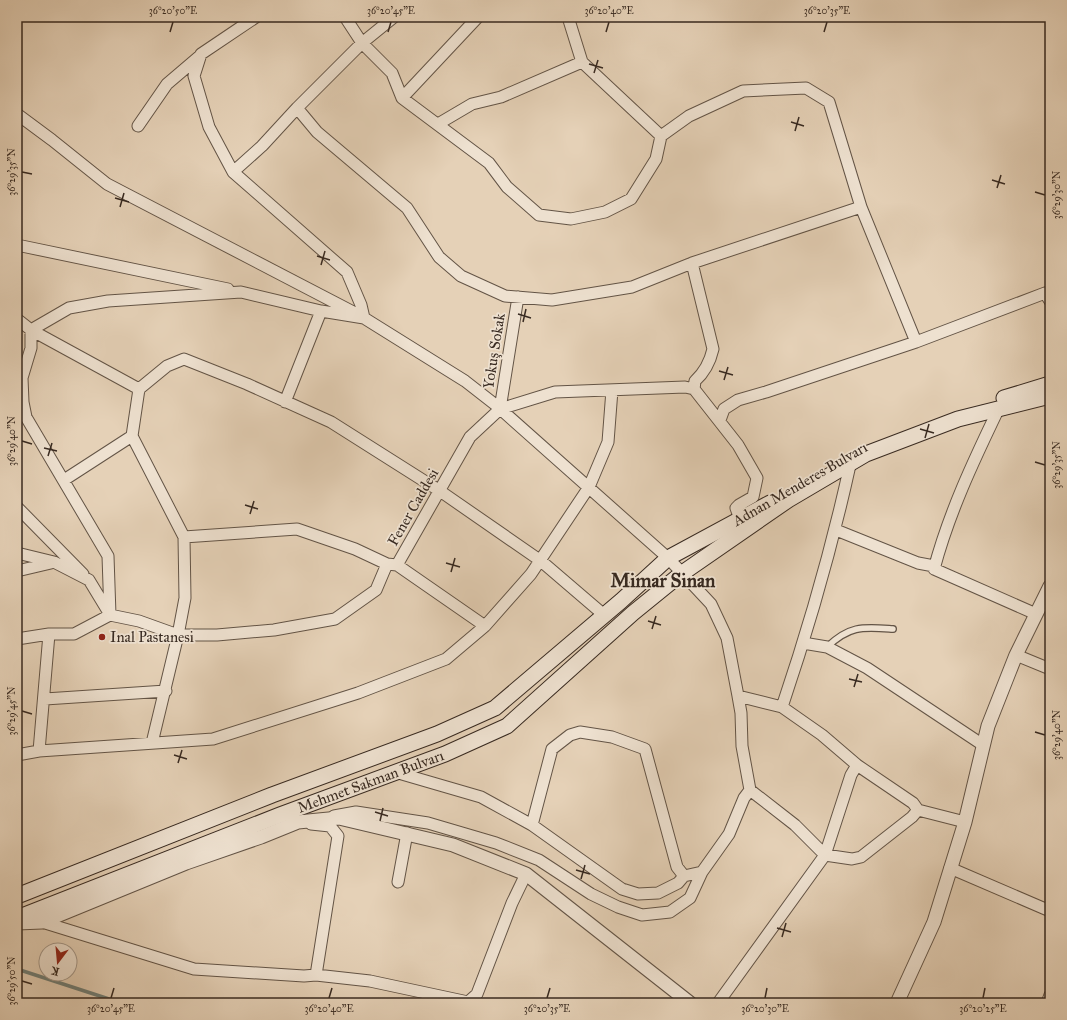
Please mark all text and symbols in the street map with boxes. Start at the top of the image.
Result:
text: 36°20'50"E [149,5,197,17]
text: 36°20'45"E [367,5,415,17]
text: 36°20'40"E [584,5,634,17]
text: 36°20'35"E [804,5,850,17]
text: 36°29'35"N [6,148,18,196]
text: 36°29'30"N [1051,170,1063,219]
street label: Yokuş Sokak [479,312,509,390]
text: 36°29'40"N [6,415,18,466]
street label: Adnan Menderes Bulvarı [729,438,870,530]
text: 36°29'35"N [1051,441,1063,489]
street label: Fener Caddesi [384,465,442,549]
district label: Mimar Sinan [611,569,716,592]
place label: Inal Pastanesi [110,628,194,646]
marker: Inal Pastanesi [97,632,107,642]
text: 36°29'45"N [6,686,18,735]
text: 36°29'40"N [1051,709,1063,760]
street label: Mehmet Sakman Bulvarı [295,746,446,817]
north arrow [38,942,78,982]
text: 36°29'50"N [6,956,18,1006]
text: K [49,963,61,978]
text: 36°20'45"E [87,1003,135,1015]
text: 36°20'40"E [304,1003,354,1015]
text: 36°20'35"E [524,1003,570,1015]
text: 36°20'30"E [741,1003,789,1015]
text: 36°20'25"E [959,1003,1007,1015]

